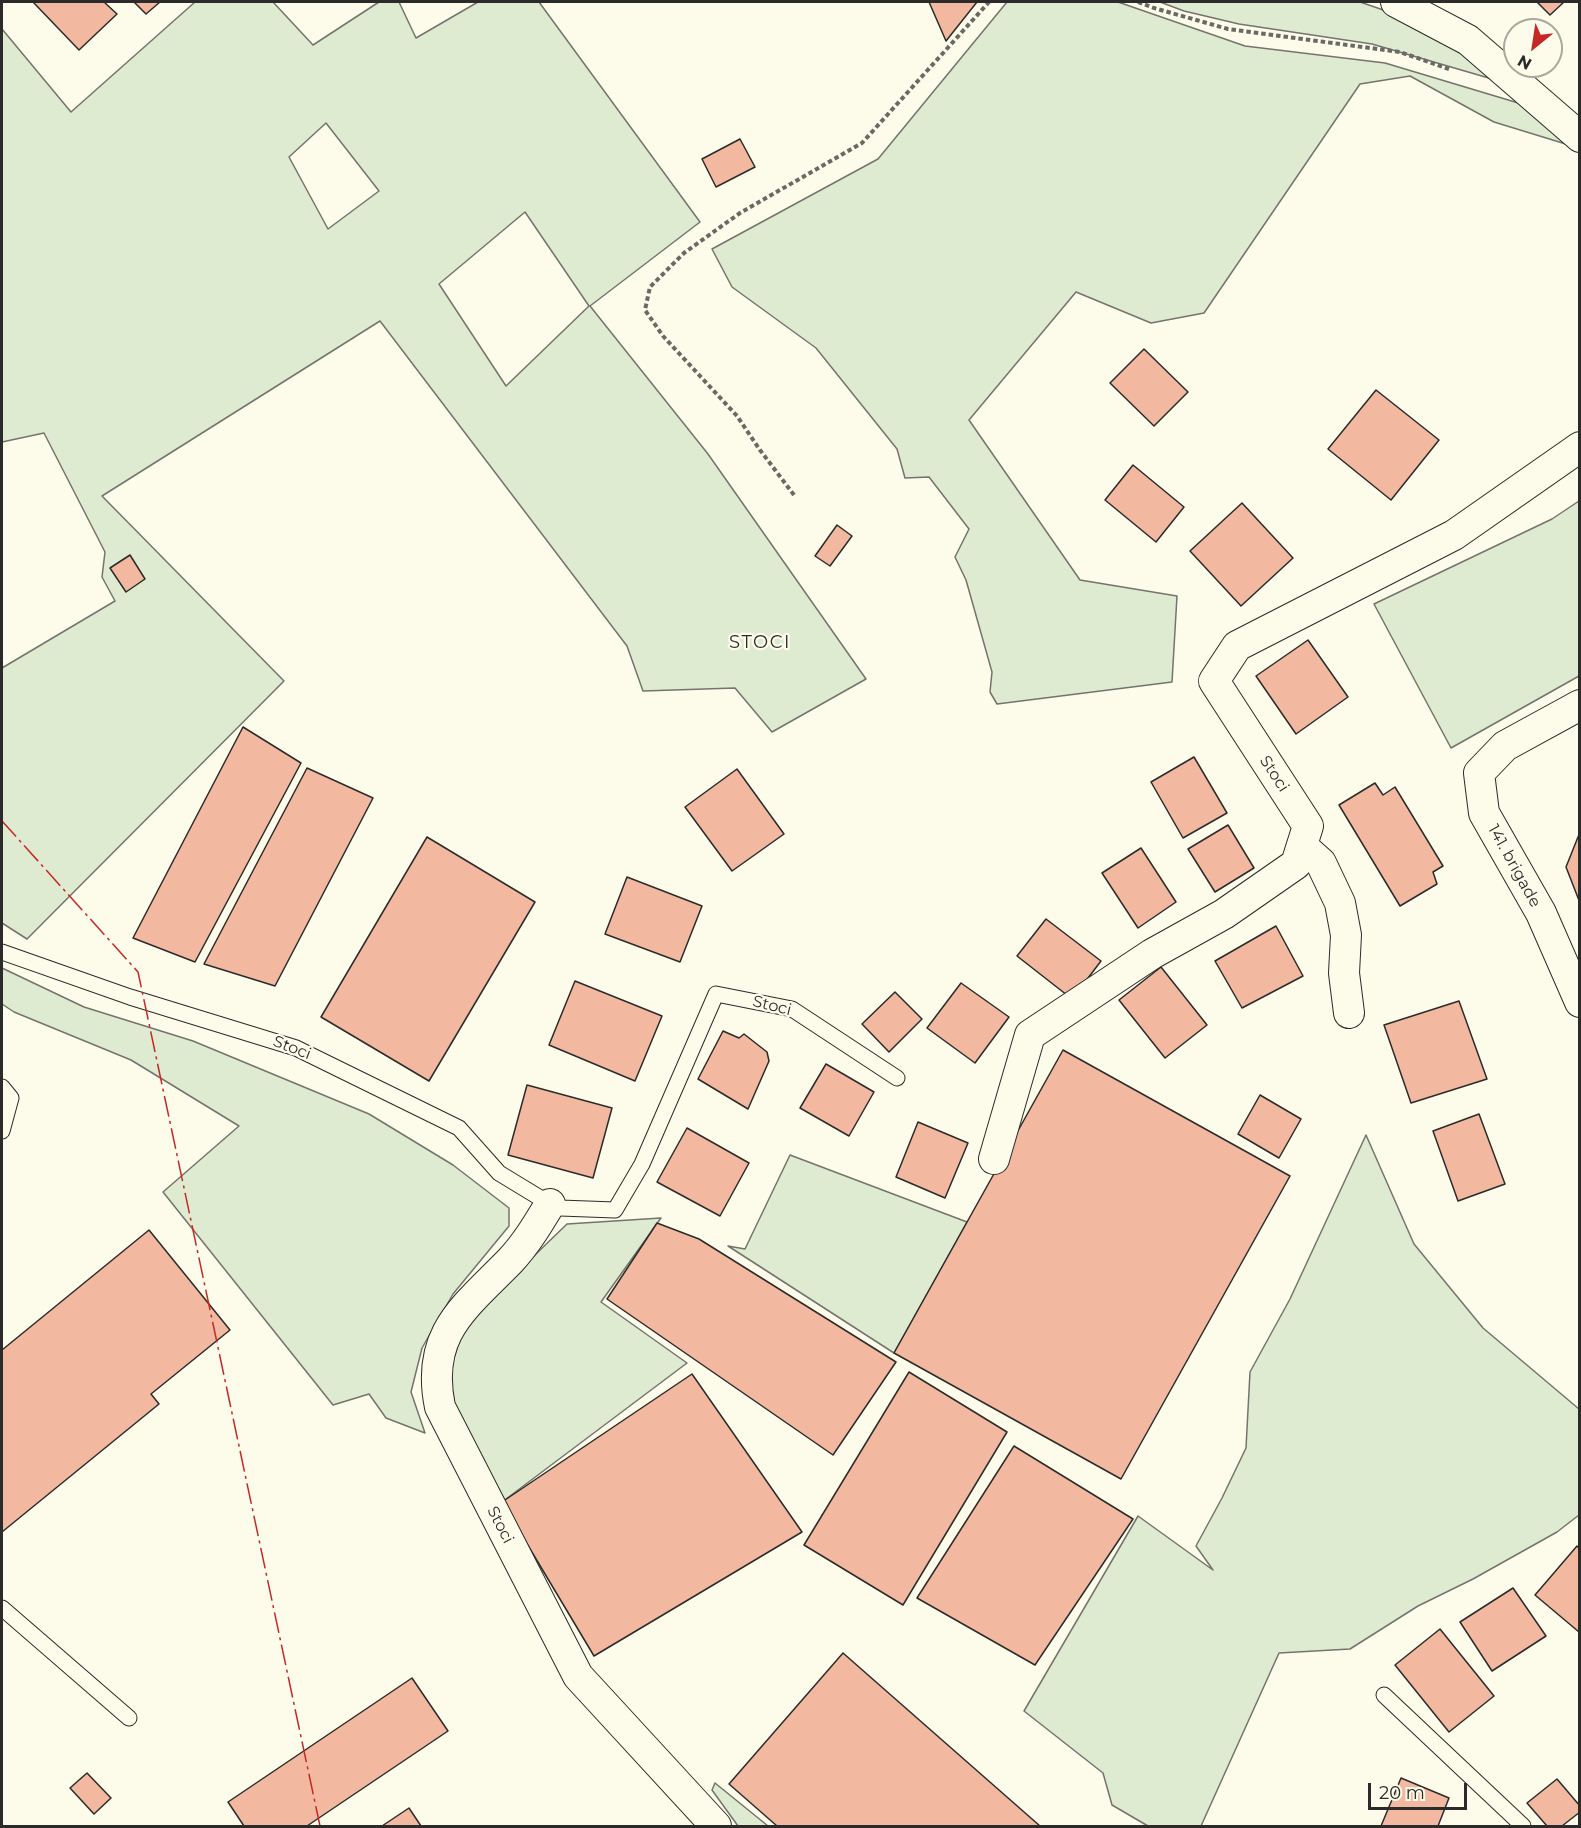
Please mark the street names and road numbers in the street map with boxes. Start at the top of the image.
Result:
street label: Stoci [1255,752,1293,796]
street label: 141. brigade [1483,821,1545,911]
street label: Stoci [751,992,793,1020]
street label: Stoci [270,1032,314,1064]
street label: Stoci [483,1503,517,1547]

